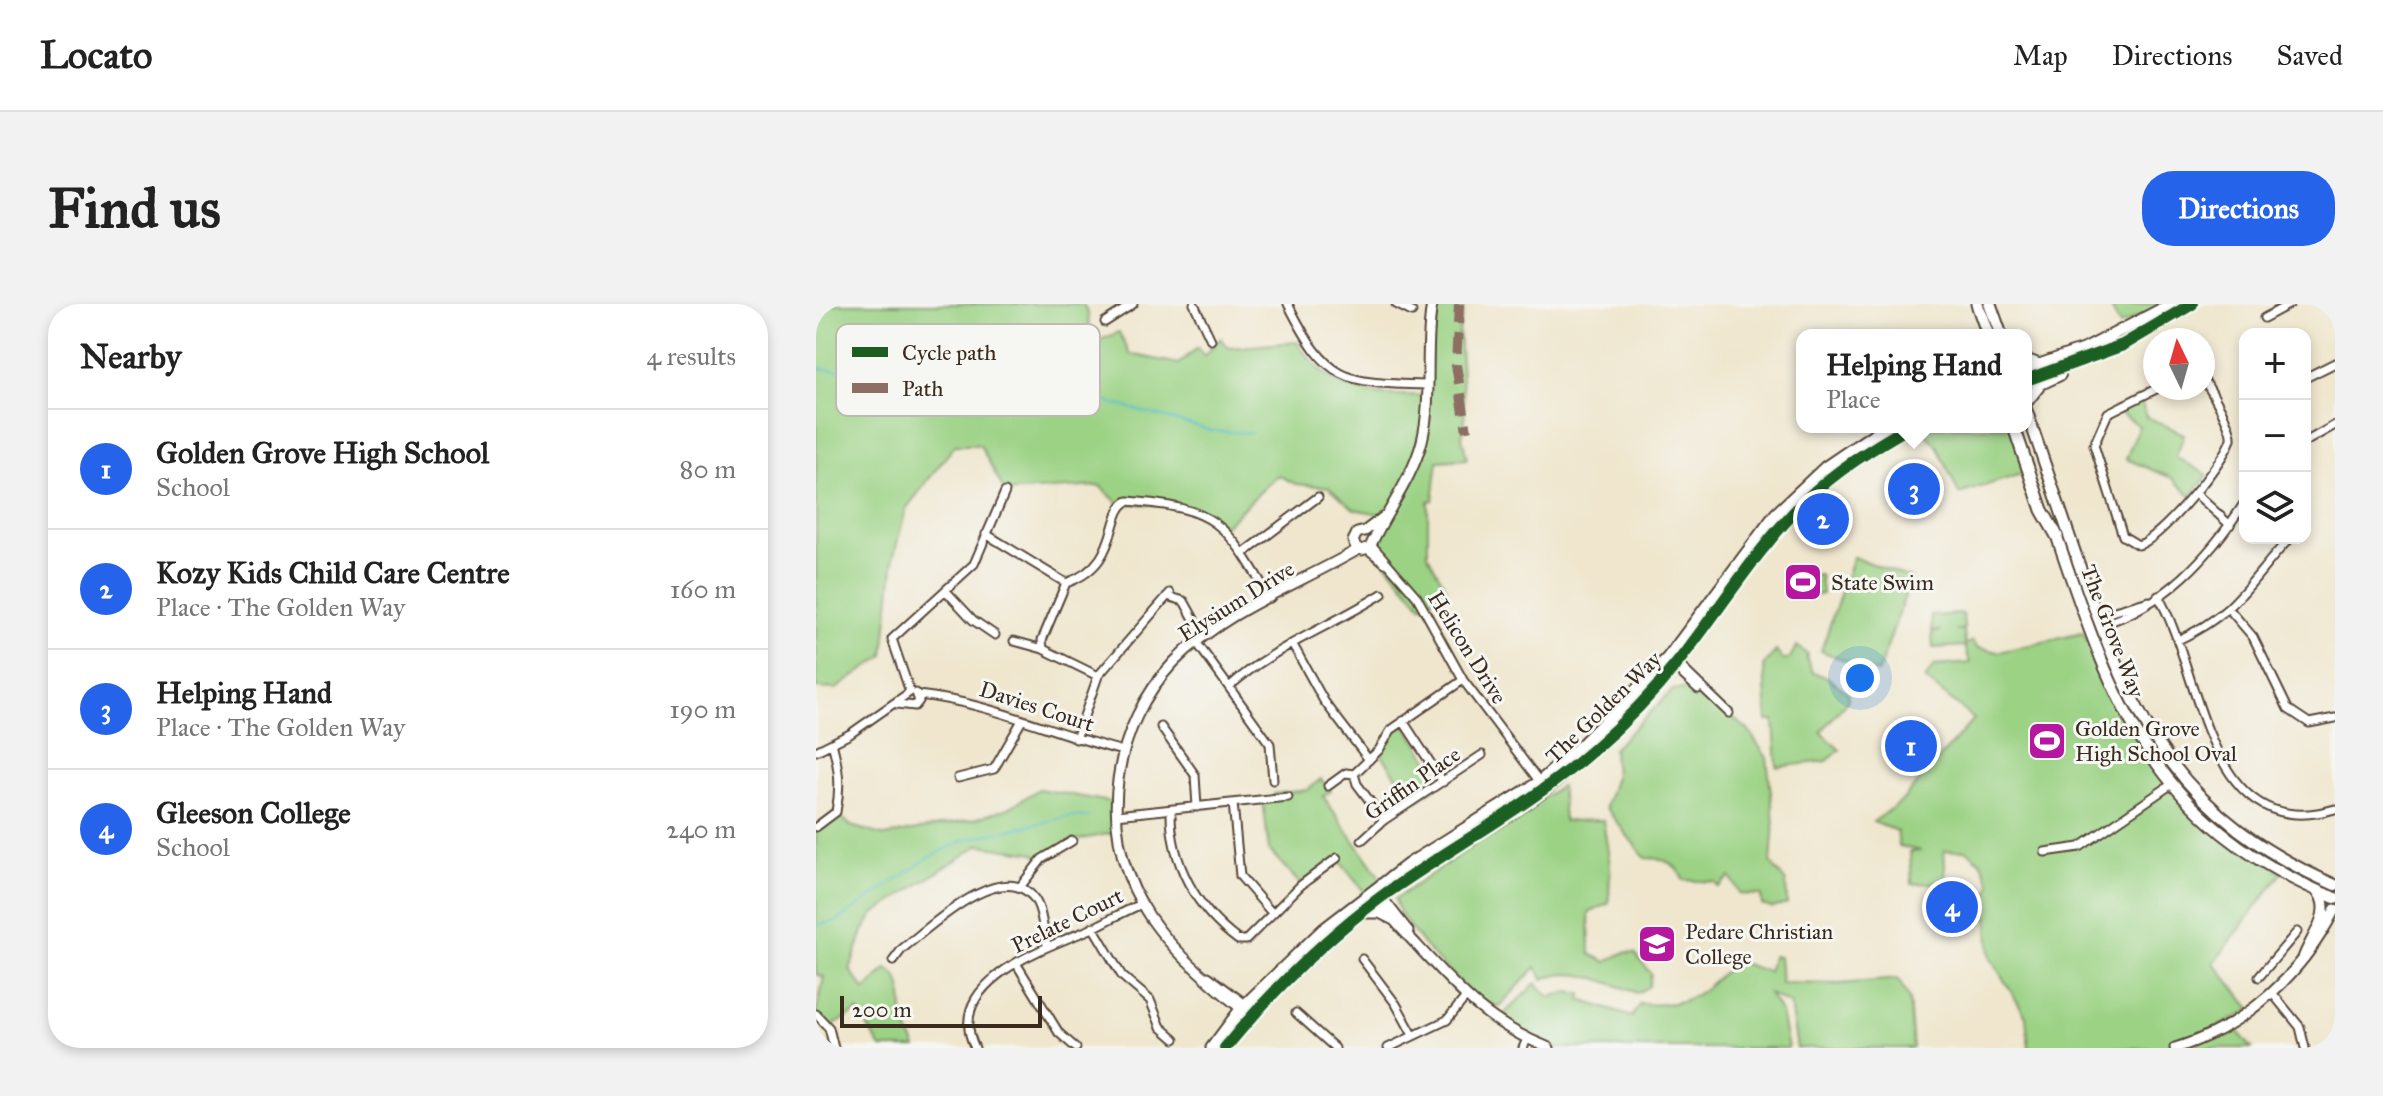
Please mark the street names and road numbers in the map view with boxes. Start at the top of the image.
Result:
street label: Elysium Drive [1173,555,1299,648]
street label: The Grove Way [2075,561,2150,702]
street label: Helicon Drive [1422,586,1513,709]
street label: The Golden Way [1540,645,1667,769]
street label: Davies Court [976,675,1098,738]
street label: Griffin Place [1359,741,1465,826]
street label: Prelate Court [1007,882,1128,959]

